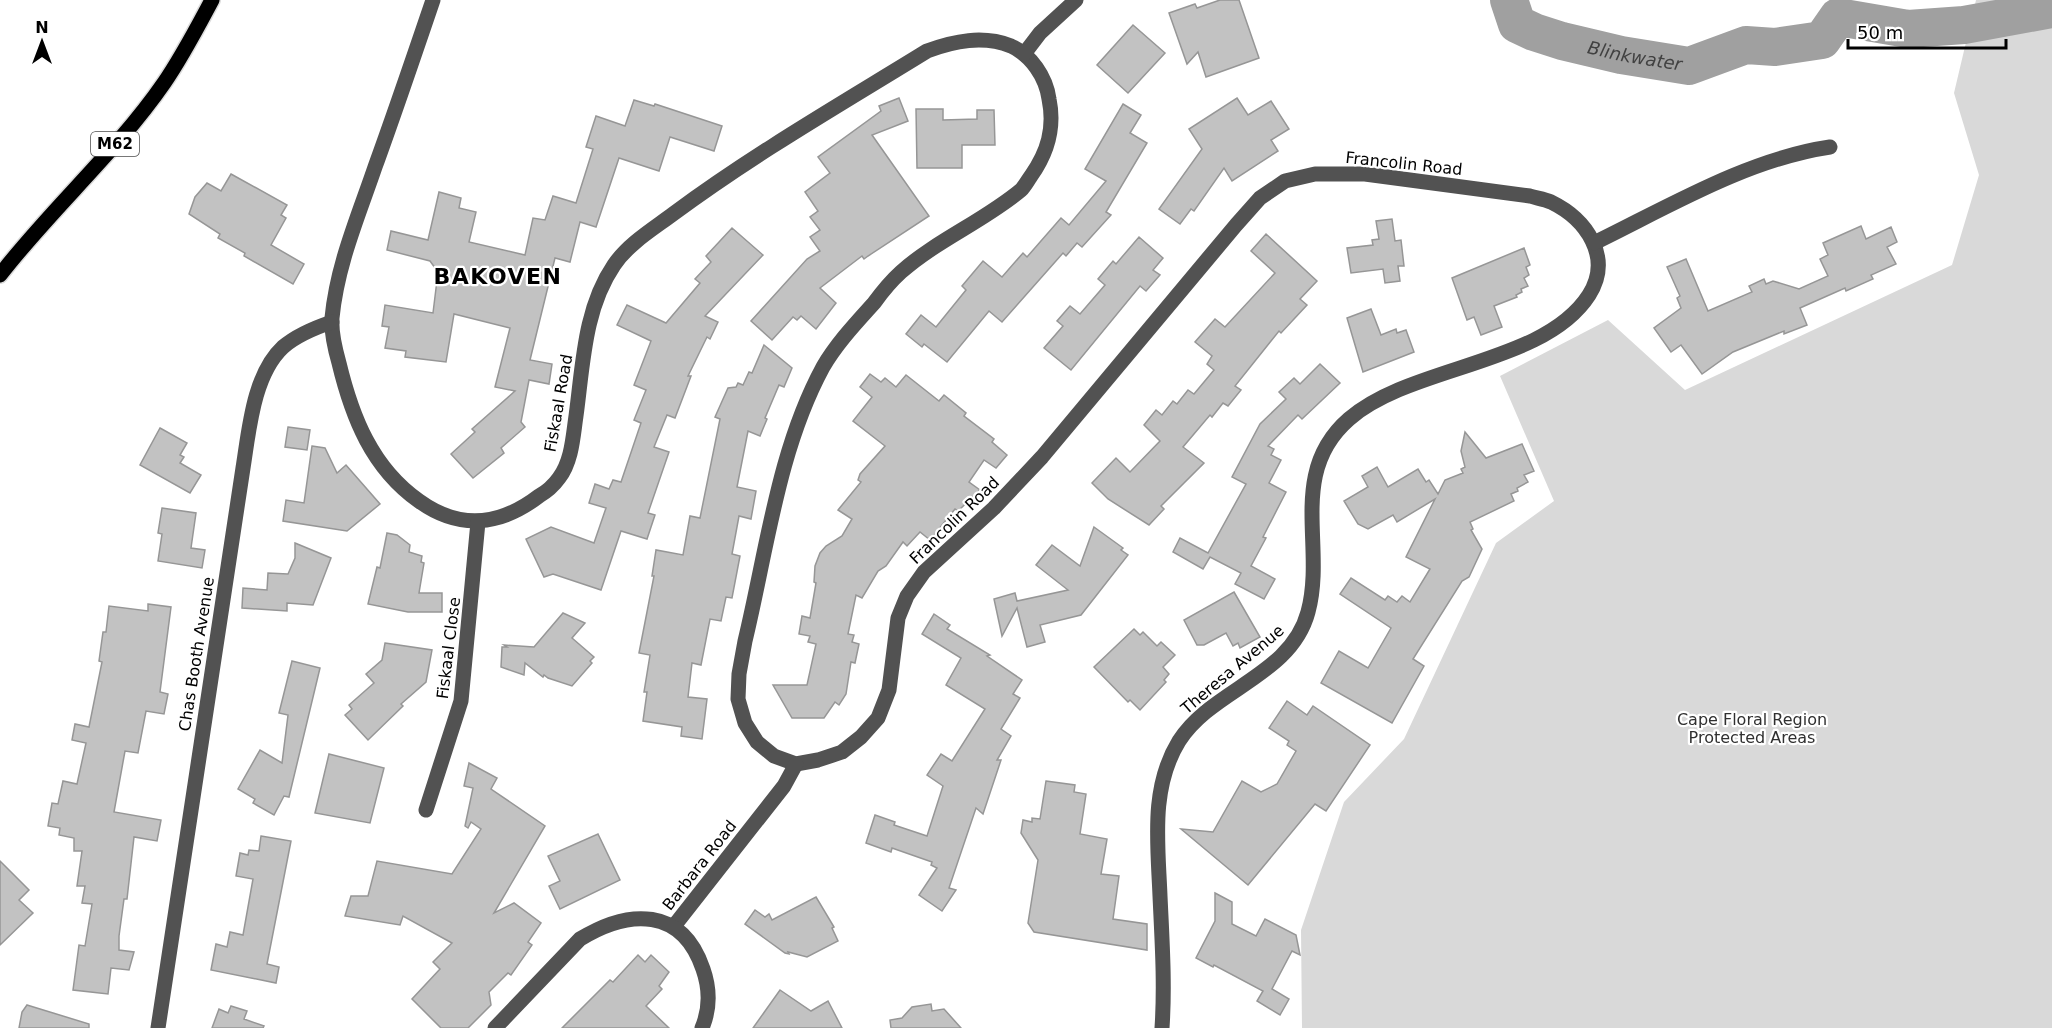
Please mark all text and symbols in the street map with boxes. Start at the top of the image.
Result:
north arrow [12,12,72,72]
scale bar [1848,12,2006,50]
text: N [35,18,49,37]
text: 50 m [1857,22,1903,43]
water label: Blinkwater [1586,36,1685,75]
road number: M62 [91,132,139,156]
street label: Francolin Road [1345,148,1463,179]
district label: BAKOVEN [434,264,562,289]
street label: Fiskaal Road [541,353,576,454]
street label: Francolin Road [906,473,1003,568]
street label: Chas Booth Avenue [175,576,218,733]
street label: Fiskaal Close [433,596,464,700]
street label: Theresa Avenue [1176,621,1288,719]
park label: Cape Floral Region Protected Areas [1677,710,1827,747]
street label: Barbara Road [658,817,740,914]

